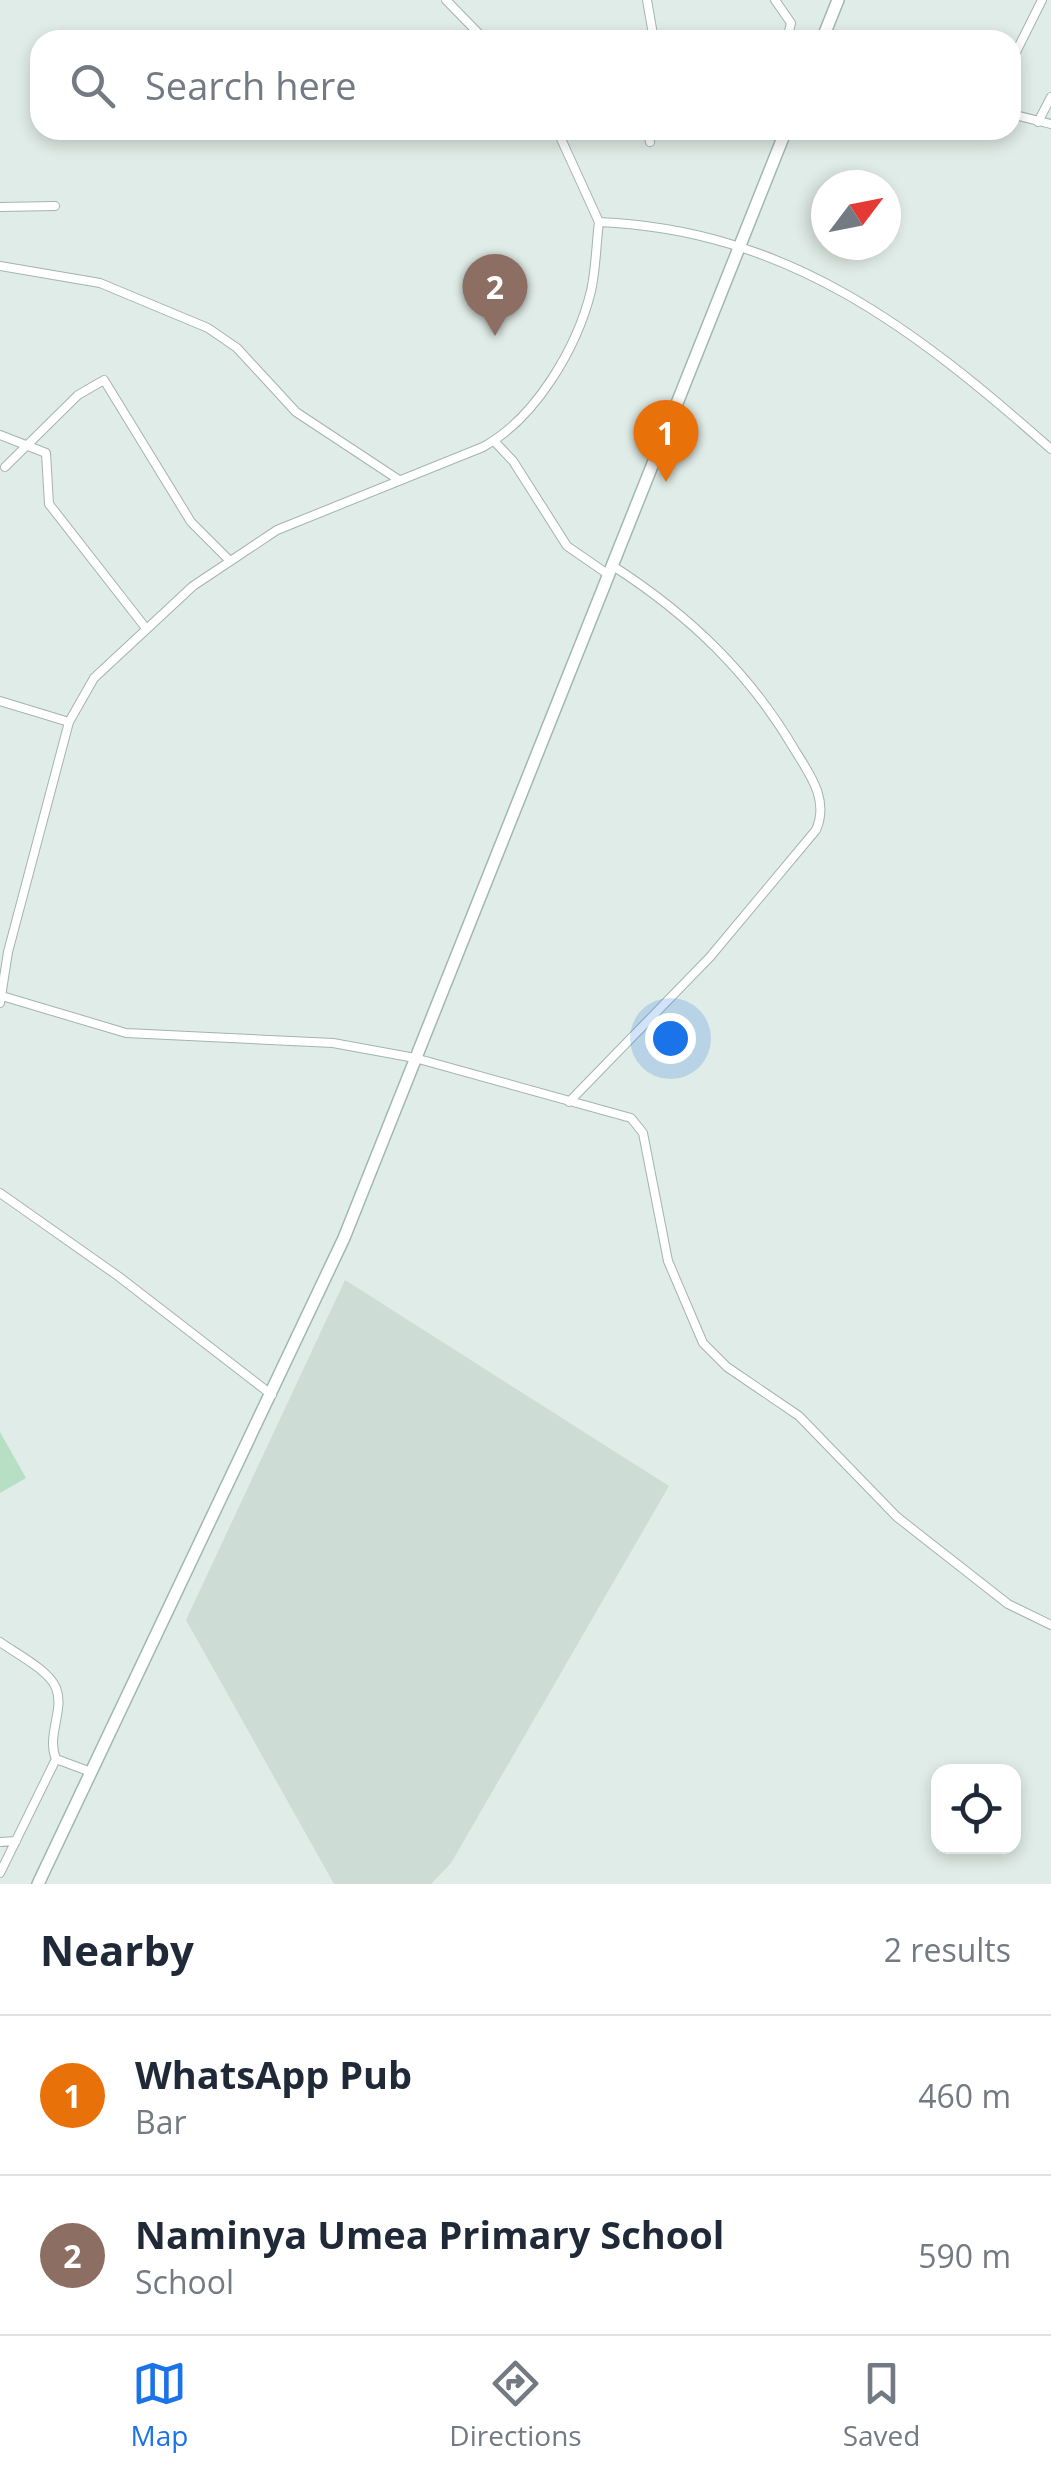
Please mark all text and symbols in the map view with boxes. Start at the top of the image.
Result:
search box [30,30,1021,140]
icon: search [65,58,120,113]
text: Search here [145,59,357,111]
north arrow [811,170,901,260]
pin: 2 [462,254,528,336]
pin: 1 [634,400,698,482]
your location [645,1013,696,1064]
map controls [931,1764,1021,1854]
button: locate [931,1764,1021,1854]
text: Nearby [40,1921,194,1978]
text: 2 results [884,1928,1011,1971]
text: WhatsApp Pub [135,2048,412,2100]
text: 1 [63,2074,82,2117]
text: 460 m [918,2074,1011,2117]
text: Bar [135,2100,187,2143]
text: Naminya Umea Primary School [135,2208,724,2260]
text: 2 [63,2234,82,2277]
text: 590 m [918,2234,1011,2277]
text: School [135,2260,234,2303]
tab: Map [130,2356,188,2454]
tab: Directions [449,2356,582,2454]
tab: Saved [843,2356,920,2454]

